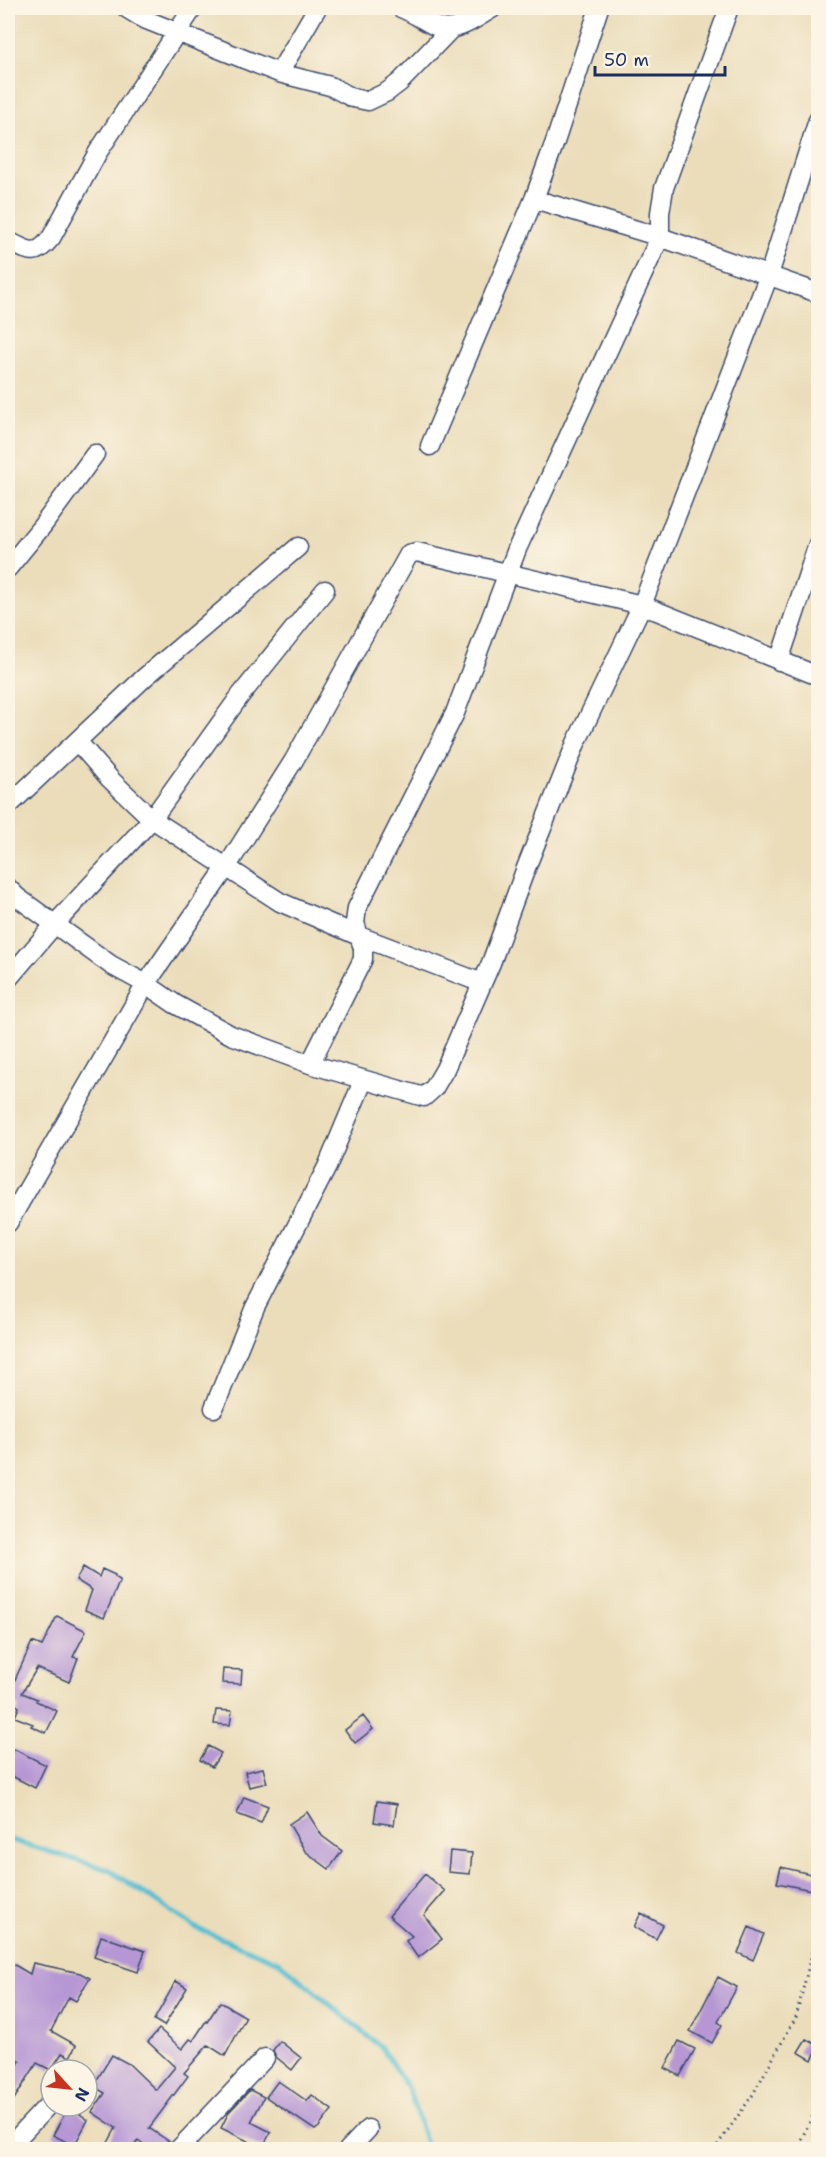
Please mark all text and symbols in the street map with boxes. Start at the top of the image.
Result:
scale bar [595,39,726,77]
text: 50 m [604,48,649,72]
north arrow [39,2058,99,2118]
text: N [70,2084,94,2105]

